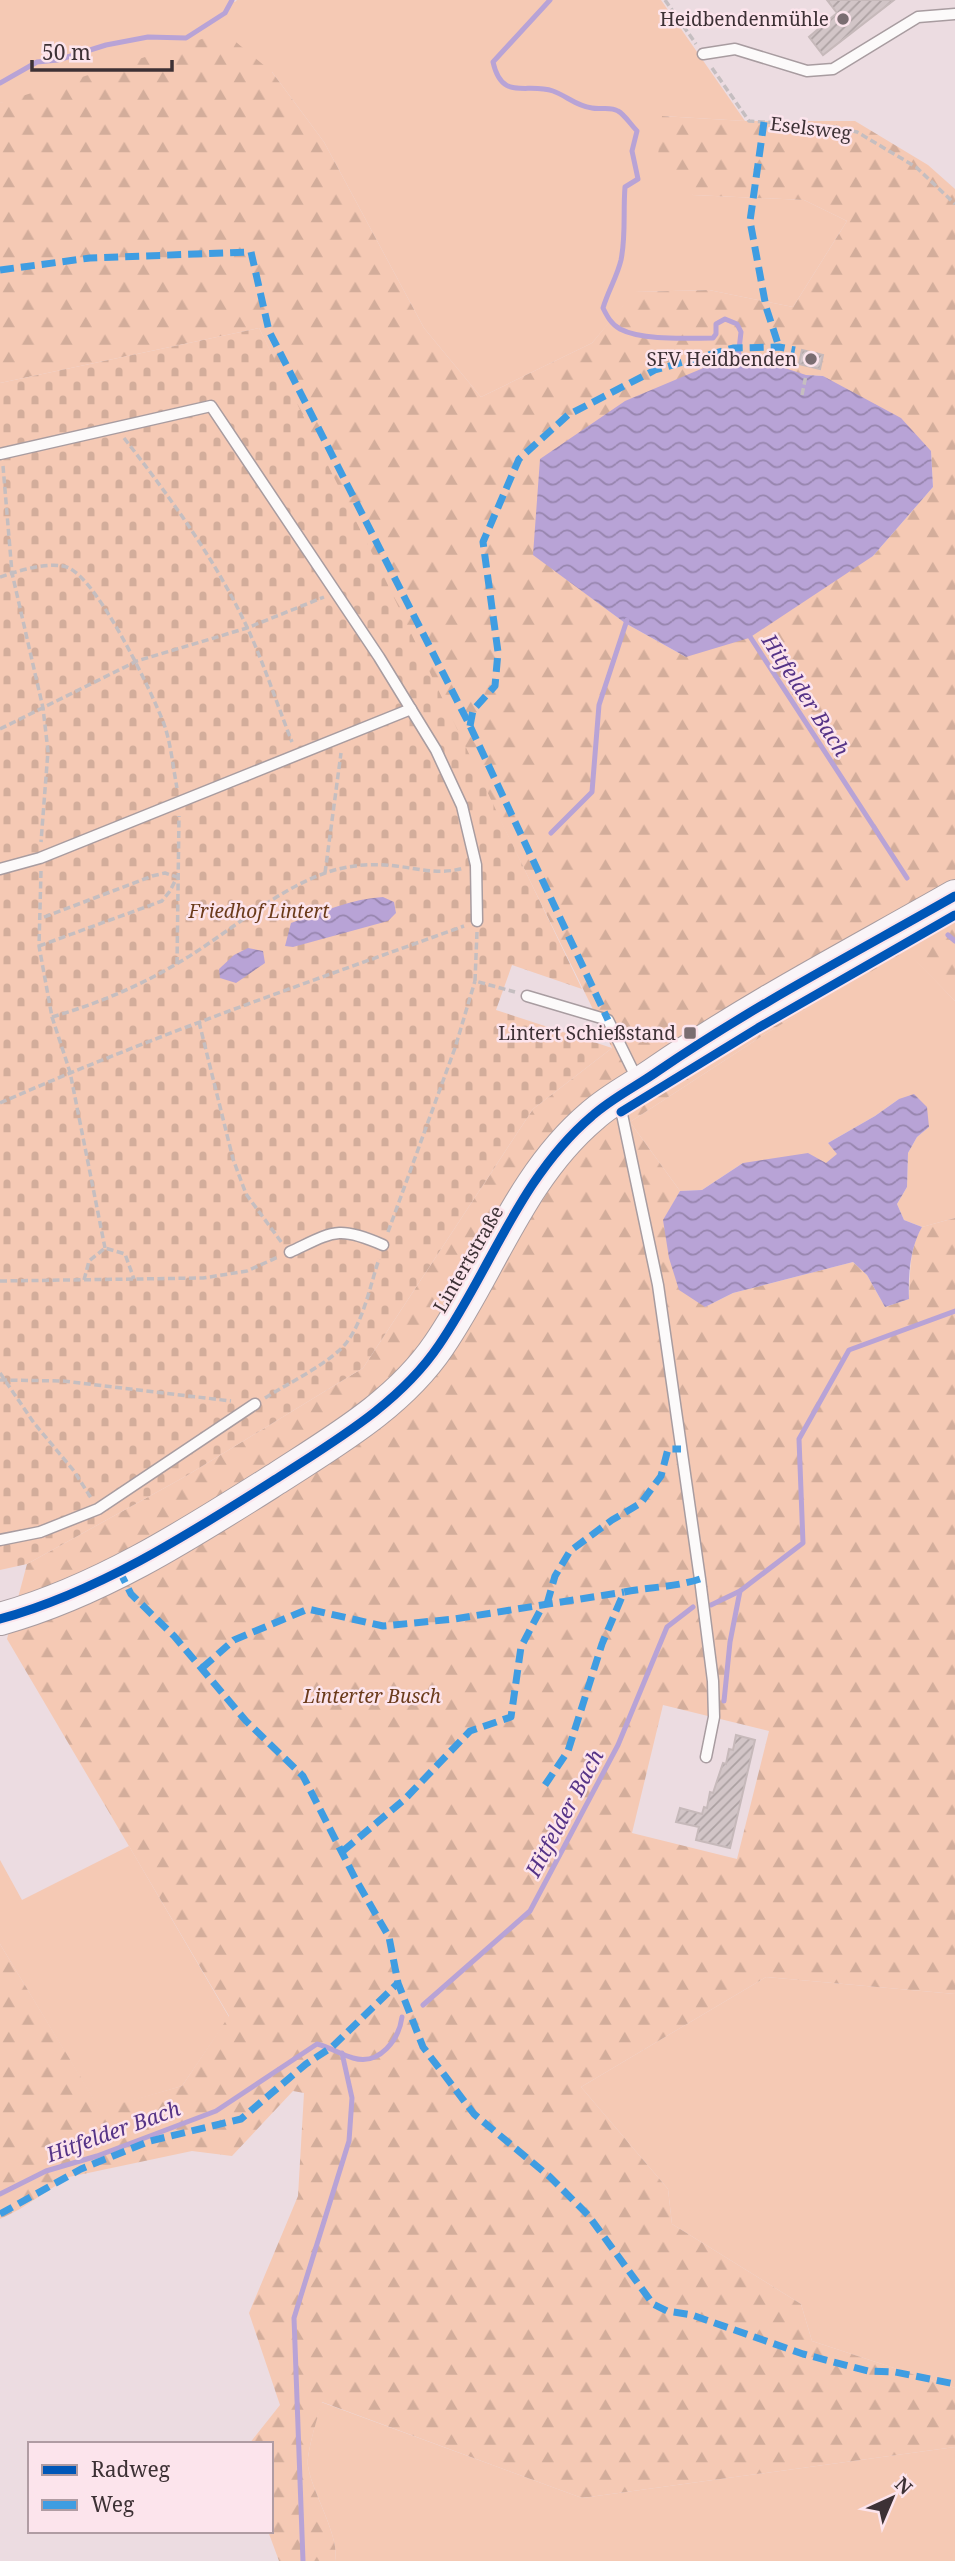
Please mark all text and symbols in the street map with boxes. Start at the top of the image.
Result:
place label: Heidbendenmühle [660,6,829,32]
marker: Heidbendenmühle [835,11,851,27]
scale bar [32,28,172,72]
text: 50 m [42,38,91,66]
street label: Eselsweg [769,110,853,146]
place label: SFV Heidbenden [647,346,797,372]
marker: SFV Heidbenden [803,351,819,367]
water label: Hitfelder Bach [755,628,856,762]
park label: Friedhof Lintert [188,898,330,924]
place label: Lintert Schießstand [498,1020,676,1046]
marker: Lintert Schießstand [682,1025,698,1041]
street label: Lintertstraße [427,1201,509,1317]
park label: Linterter Busch [302,1683,441,1709]
water label: Hitfelder Bach [518,1744,610,1883]
water label: Hitfelder Bach [41,2094,184,2169]
legend [28,2442,273,2533]
text: Radweg [91,2455,171,2483]
north arrow [857,2463,927,2533]
text: N [889,2471,918,2500]
text: Weg [91,2490,135,2518]

